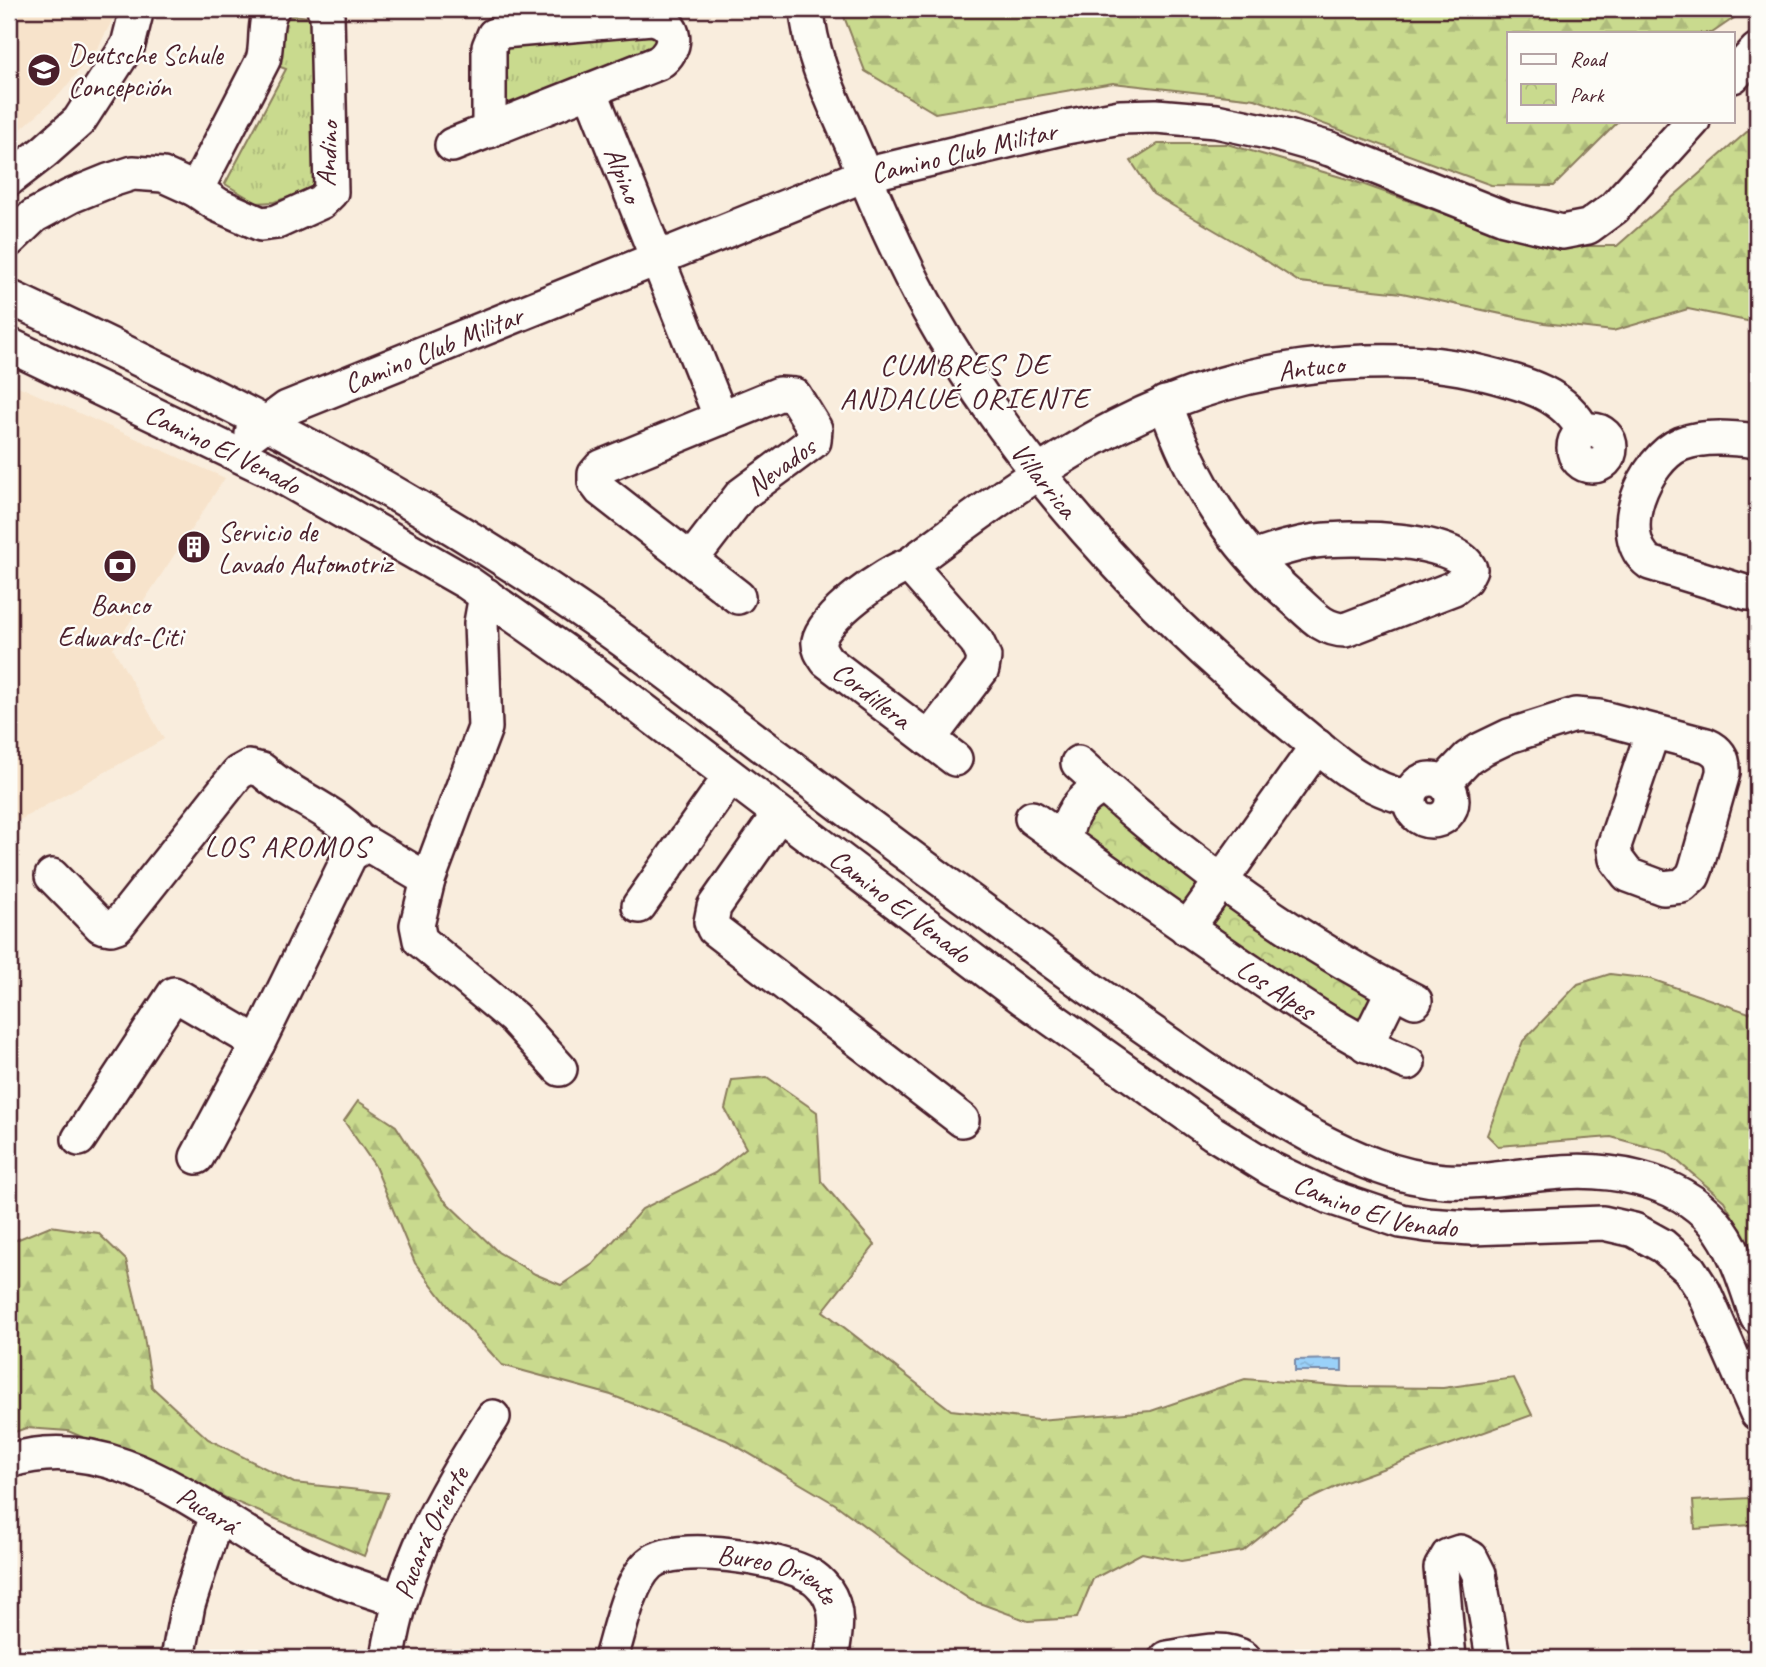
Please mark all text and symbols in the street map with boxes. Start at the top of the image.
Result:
legend [1507,32,1734,122]
place label: Deutsche Schule Concepción [68,37,225,104]
text: Road [1570,46,1609,72]
school or university icon: Deutsche Schule Concepción [25,51,63,89]
text: Park [1570,82,1605,108]
street label: Camino Club Militar [867,112,1063,190]
street label: Andino [308,117,346,187]
street label: Alpino [597,141,652,210]
street label: Camino Club Militar [338,296,530,401]
district label: CUMBRES DE ANDALUÉ ORIENTE [840,345,1092,417]
street label: Antuco [1275,345,1348,388]
street label: Camino El Venado [140,396,309,503]
street label: Nevados [739,427,824,503]
street label: Villarrica [1004,435,1087,526]
place label: Servicio de Lavado Automotriz [218,514,395,581]
building icon: Servicio de Lavado Automotriz [175,528,213,566]
bank icon: Banco Edwards-Citi [101,547,139,585]
place label: Banco Edwards-Citi [57,587,186,654]
street label: Cordillera [826,653,920,738]
district label: LOS AROMOS [204,827,373,865]
street label: Camino El Venado [823,840,980,972]
street label: Los Alpes [1231,950,1324,1028]
street label: Camino El Venado [1289,1165,1460,1245]
street label: Pucará Oriente [385,1458,477,1603]
street label: Pucará [171,1477,248,1543]
street label: Bureo Oriente [716,1536,849,1610]

